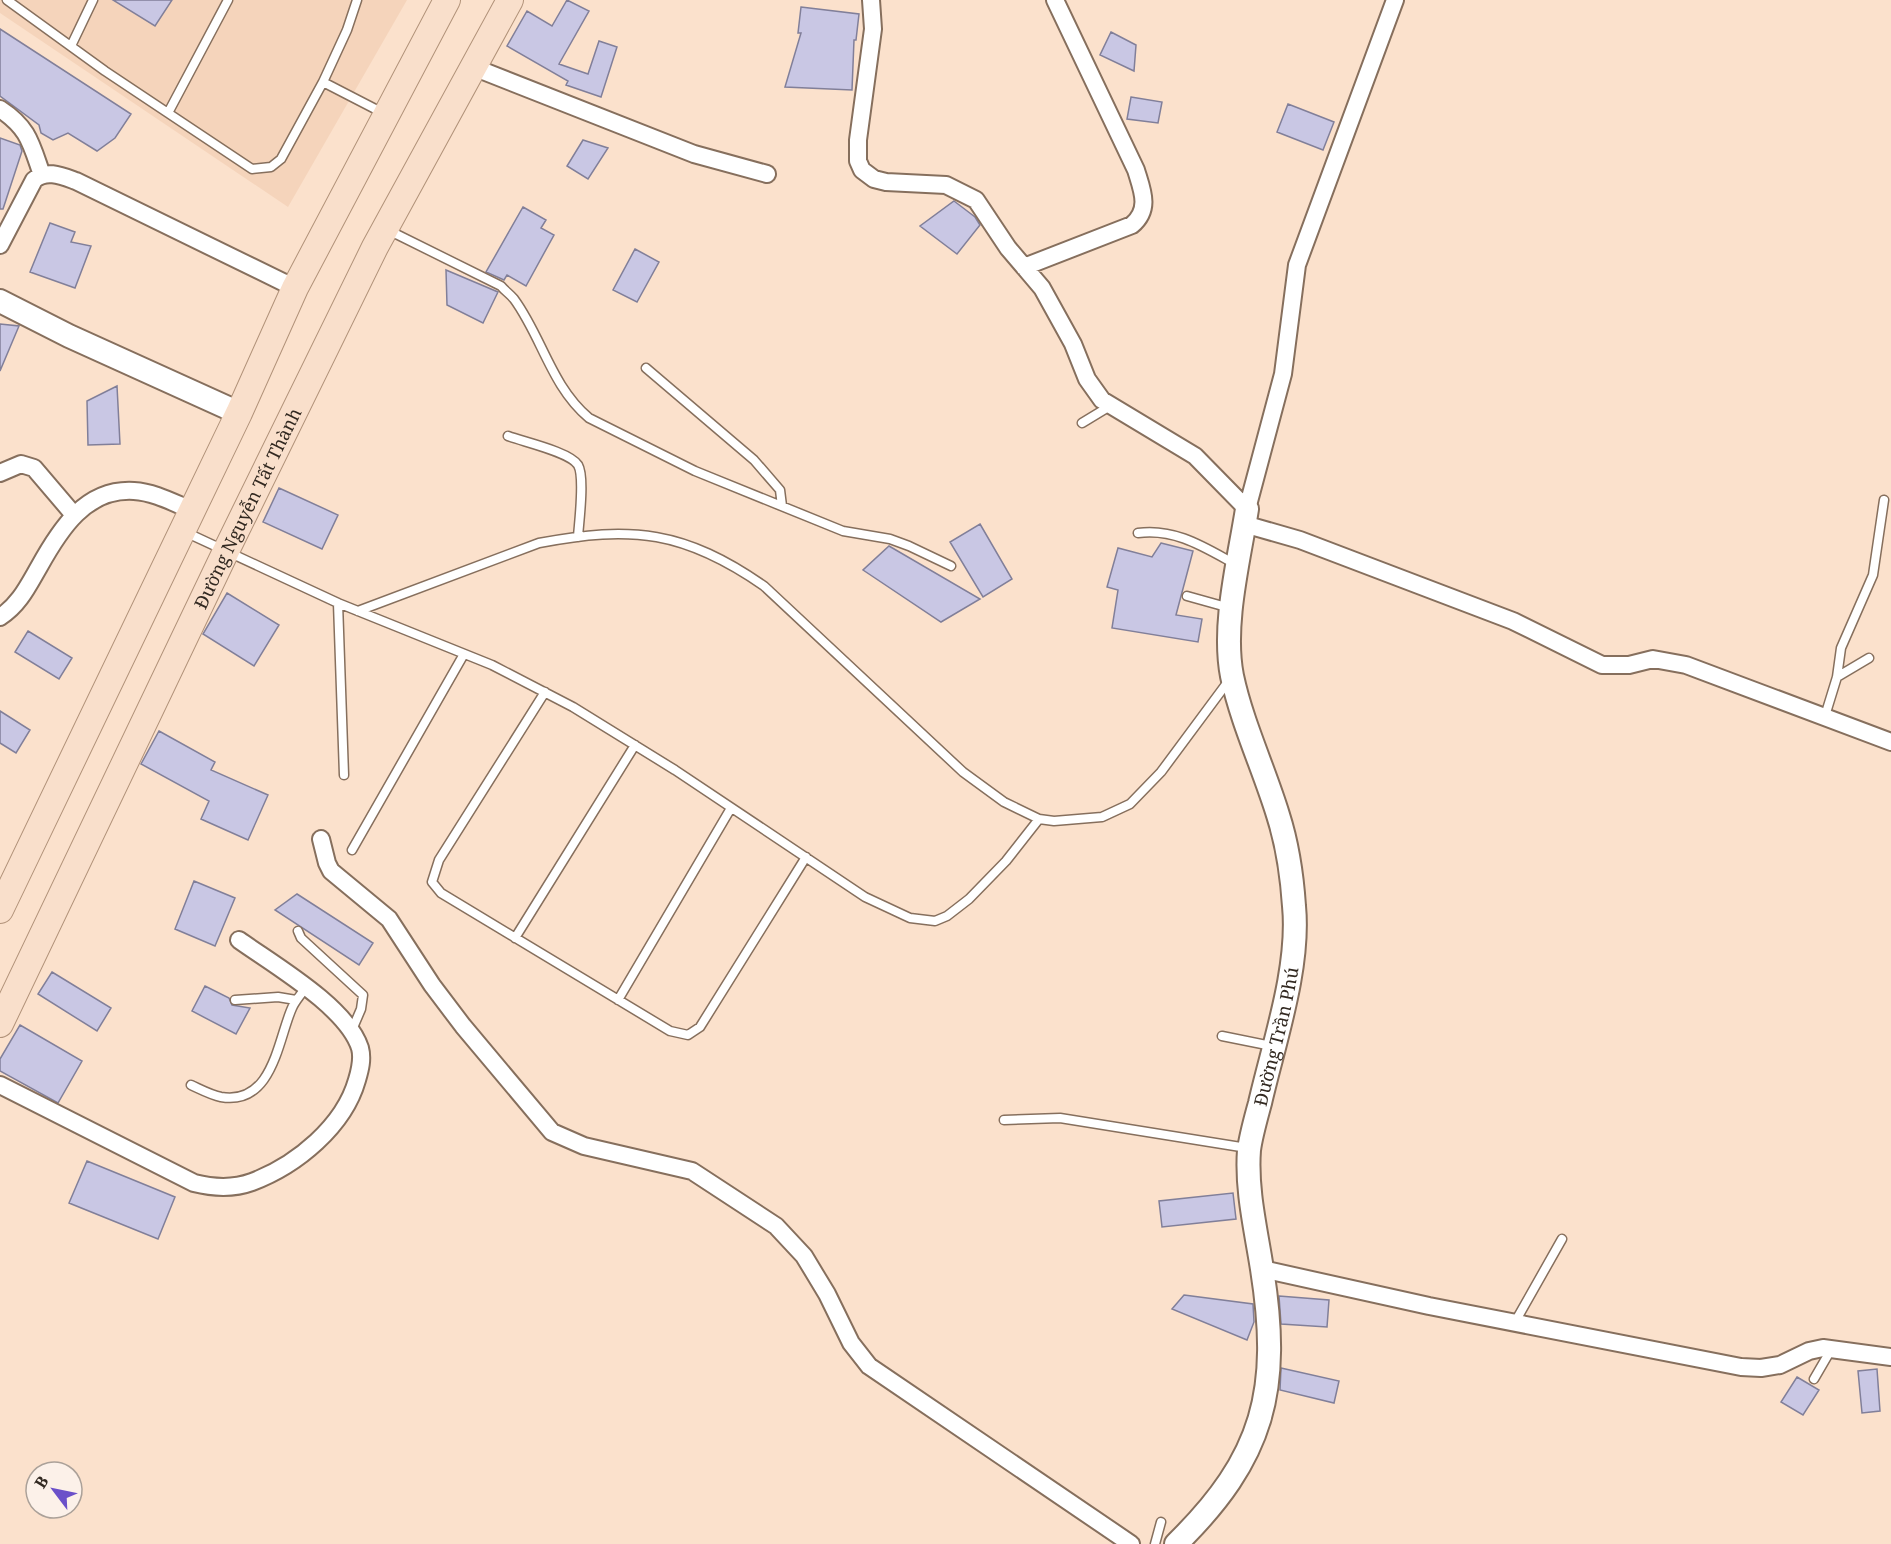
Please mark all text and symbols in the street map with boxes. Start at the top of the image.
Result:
street label: Đường Nguyễn Tất Thành [188,404,306,613]
street label: Đường Trần Phú [1248,965,1304,1108]
north arrow [24,1460,84,1520]
text: B [29,1471,54,1492]

